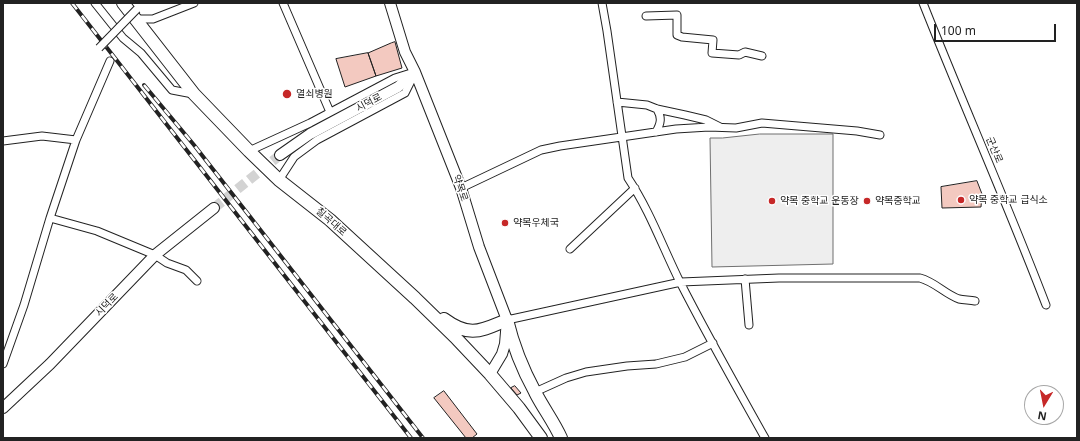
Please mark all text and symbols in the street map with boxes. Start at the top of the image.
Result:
scale bar [936,16,1058,42]
text: 100 m [941,22,976,39]
marker: 열쇠병원 [281,88,293,100]
place label: 열쇠병원 [296,88,333,100]
street label: 시덕로 [354,91,384,115]
street label: 군산로 [983,135,1005,165]
street label: 약목로 [450,173,470,203]
place label: 약목 중학교 급식소 [969,194,1048,206]
place label: 약목 중학교 운동장 [780,195,859,207]
place label: 약목중학교 [875,195,921,207]
marker: 약목 중학교 급식소 [956,195,966,205]
marker: 약목 중학교 운동장 [767,196,777,206]
marker: 약목중학교 [862,196,872,206]
street label: 칠곡대로 [313,205,349,239]
place label: 약목우체국 [513,217,559,229]
marker: 약목우체국 [500,218,510,228]
street label: 시덕로 [93,291,121,319]
north arrow [1024,385,1064,425]
text: N [1036,408,1048,424]

